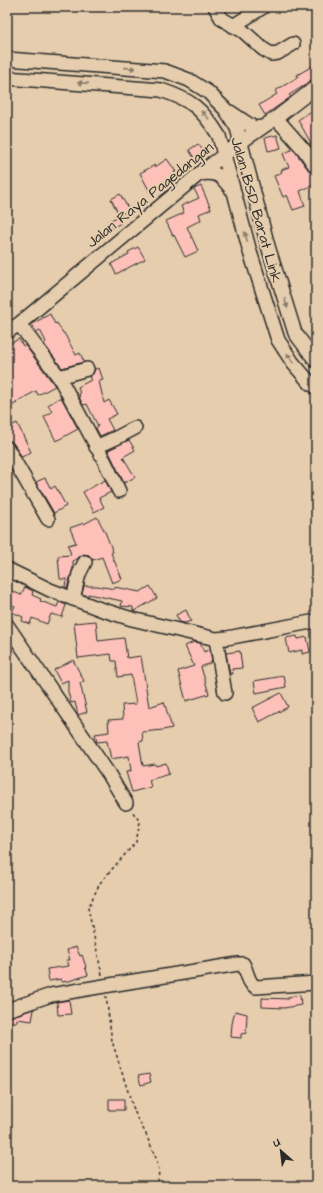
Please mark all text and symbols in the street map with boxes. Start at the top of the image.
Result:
one-way arrow [124,64,136,71]
one-way arrow [77,80,89,87]
one-way arrow [200,110,210,120]
street label: Jalan BSD Barat Link [225,135,287,285]
street label: Jalan Raya Pagedangan [82,137,219,254]
one-way arrow [243,231,249,243]
one-way arrow [283,297,289,309]
one-way arrow [286,353,294,364]
north arrow [261,1131,301,1171]
text: U [269,1135,283,1151]

